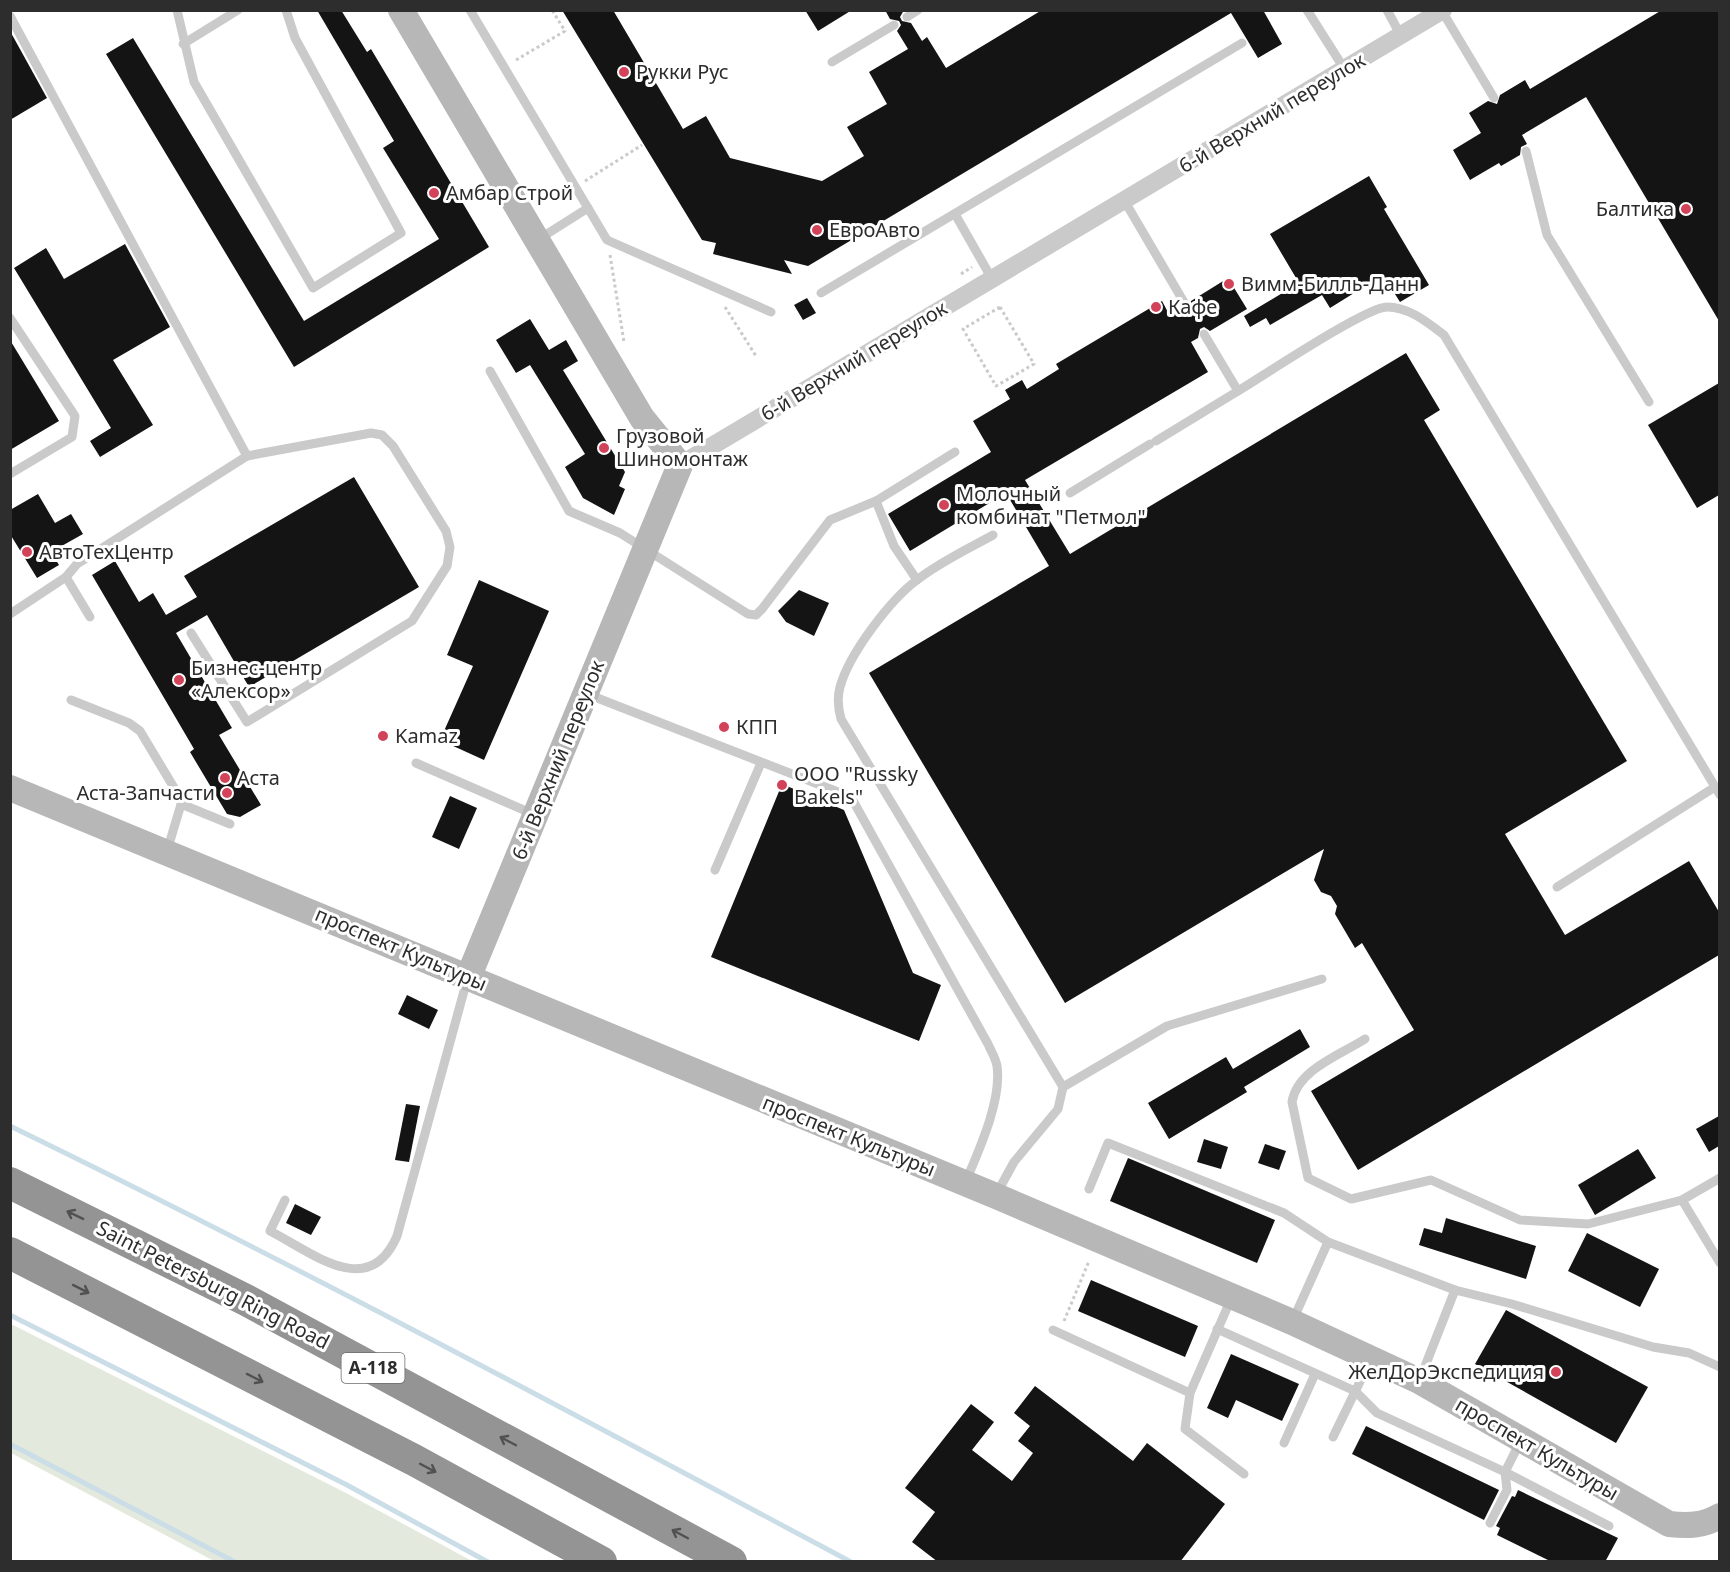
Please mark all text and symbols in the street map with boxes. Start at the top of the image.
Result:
street label: 6-й Верхний переулок [1174,46,1370,179]
place label: Рукки Рус [636,58,729,85]
marker: Рукки Рус [617,65,631,79]
place label: Амбар Строй [446,179,573,206]
marker: Амбар Строй [427,186,441,200]
place label: Балтика [1596,195,1674,222]
marker: Балтика [1679,202,1693,216]
place label: ЕвроАвто [829,216,920,243]
marker: ЕвроАвто [810,223,824,237]
place label: Вимм-Билль-Данн [1241,270,1419,297]
marker: Вимм-Билль-Данн [1222,277,1236,291]
place label: Кафе [1168,293,1217,320]
street label: 6-й Верхний переулок [756,294,952,427]
marker: Кафе [1149,300,1163,314]
place label: Грузовой Шиномонтаж [616,422,749,472]
marker: Грузовой Шиномонтаж [597,441,611,455]
place label: Молочный комбинат "Петмол" [956,480,1146,530]
marker: Молочный комбинат "Петмол" [937,498,951,512]
place label: АвтоТехЦентр [39,538,174,565]
marker: АвтоТехЦентр [20,545,34,559]
place label: Бизнес-центр «Алексор» [191,654,322,704]
street label: 6-й Верхний переулок [505,656,610,864]
marker: Бизнес-центр «Алексор» [172,673,186,687]
place label: КПП [736,713,778,740]
marker: КПП [717,720,731,734]
place label: Kamaz [395,722,458,749]
marker: Kamaz [376,729,390,743]
place label: ООО "Russky Bakels" [794,760,919,810]
place label: Аста [237,764,280,791]
marker: Аста [218,771,232,785]
marker: ООО "Russky Bakels" [775,778,789,792]
place label: Аста-Запчасти [76,779,215,806]
marker: Аста-Запчасти [220,786,234,800]
street label: проспект Культуры [311,900,491,997]
street label: проспект Культуры [759,1089,940,1183]
one-way arrow [66,1208,84,1220]
street label: Saint Petersburg Ring Road [92,1214,334,1355]
one-way arrow [72,1284,90,1295]
road number: А-118 [342,1353,404,1383]
place label: ЖелДорЭкспедиция [1348,1358,1544,1385]
marker: ЖелДорЭкспедиция [1549,1365,1563,1379]
one-way arrow [245,1373,263,1384]
street label: проспект Культуры [1451,1391,1624,1506]
one-way arrow [500,1435,517,1447]
one-way arrow [419,1462,436,1474]
one-way arrow [671,1528,689,1539]

